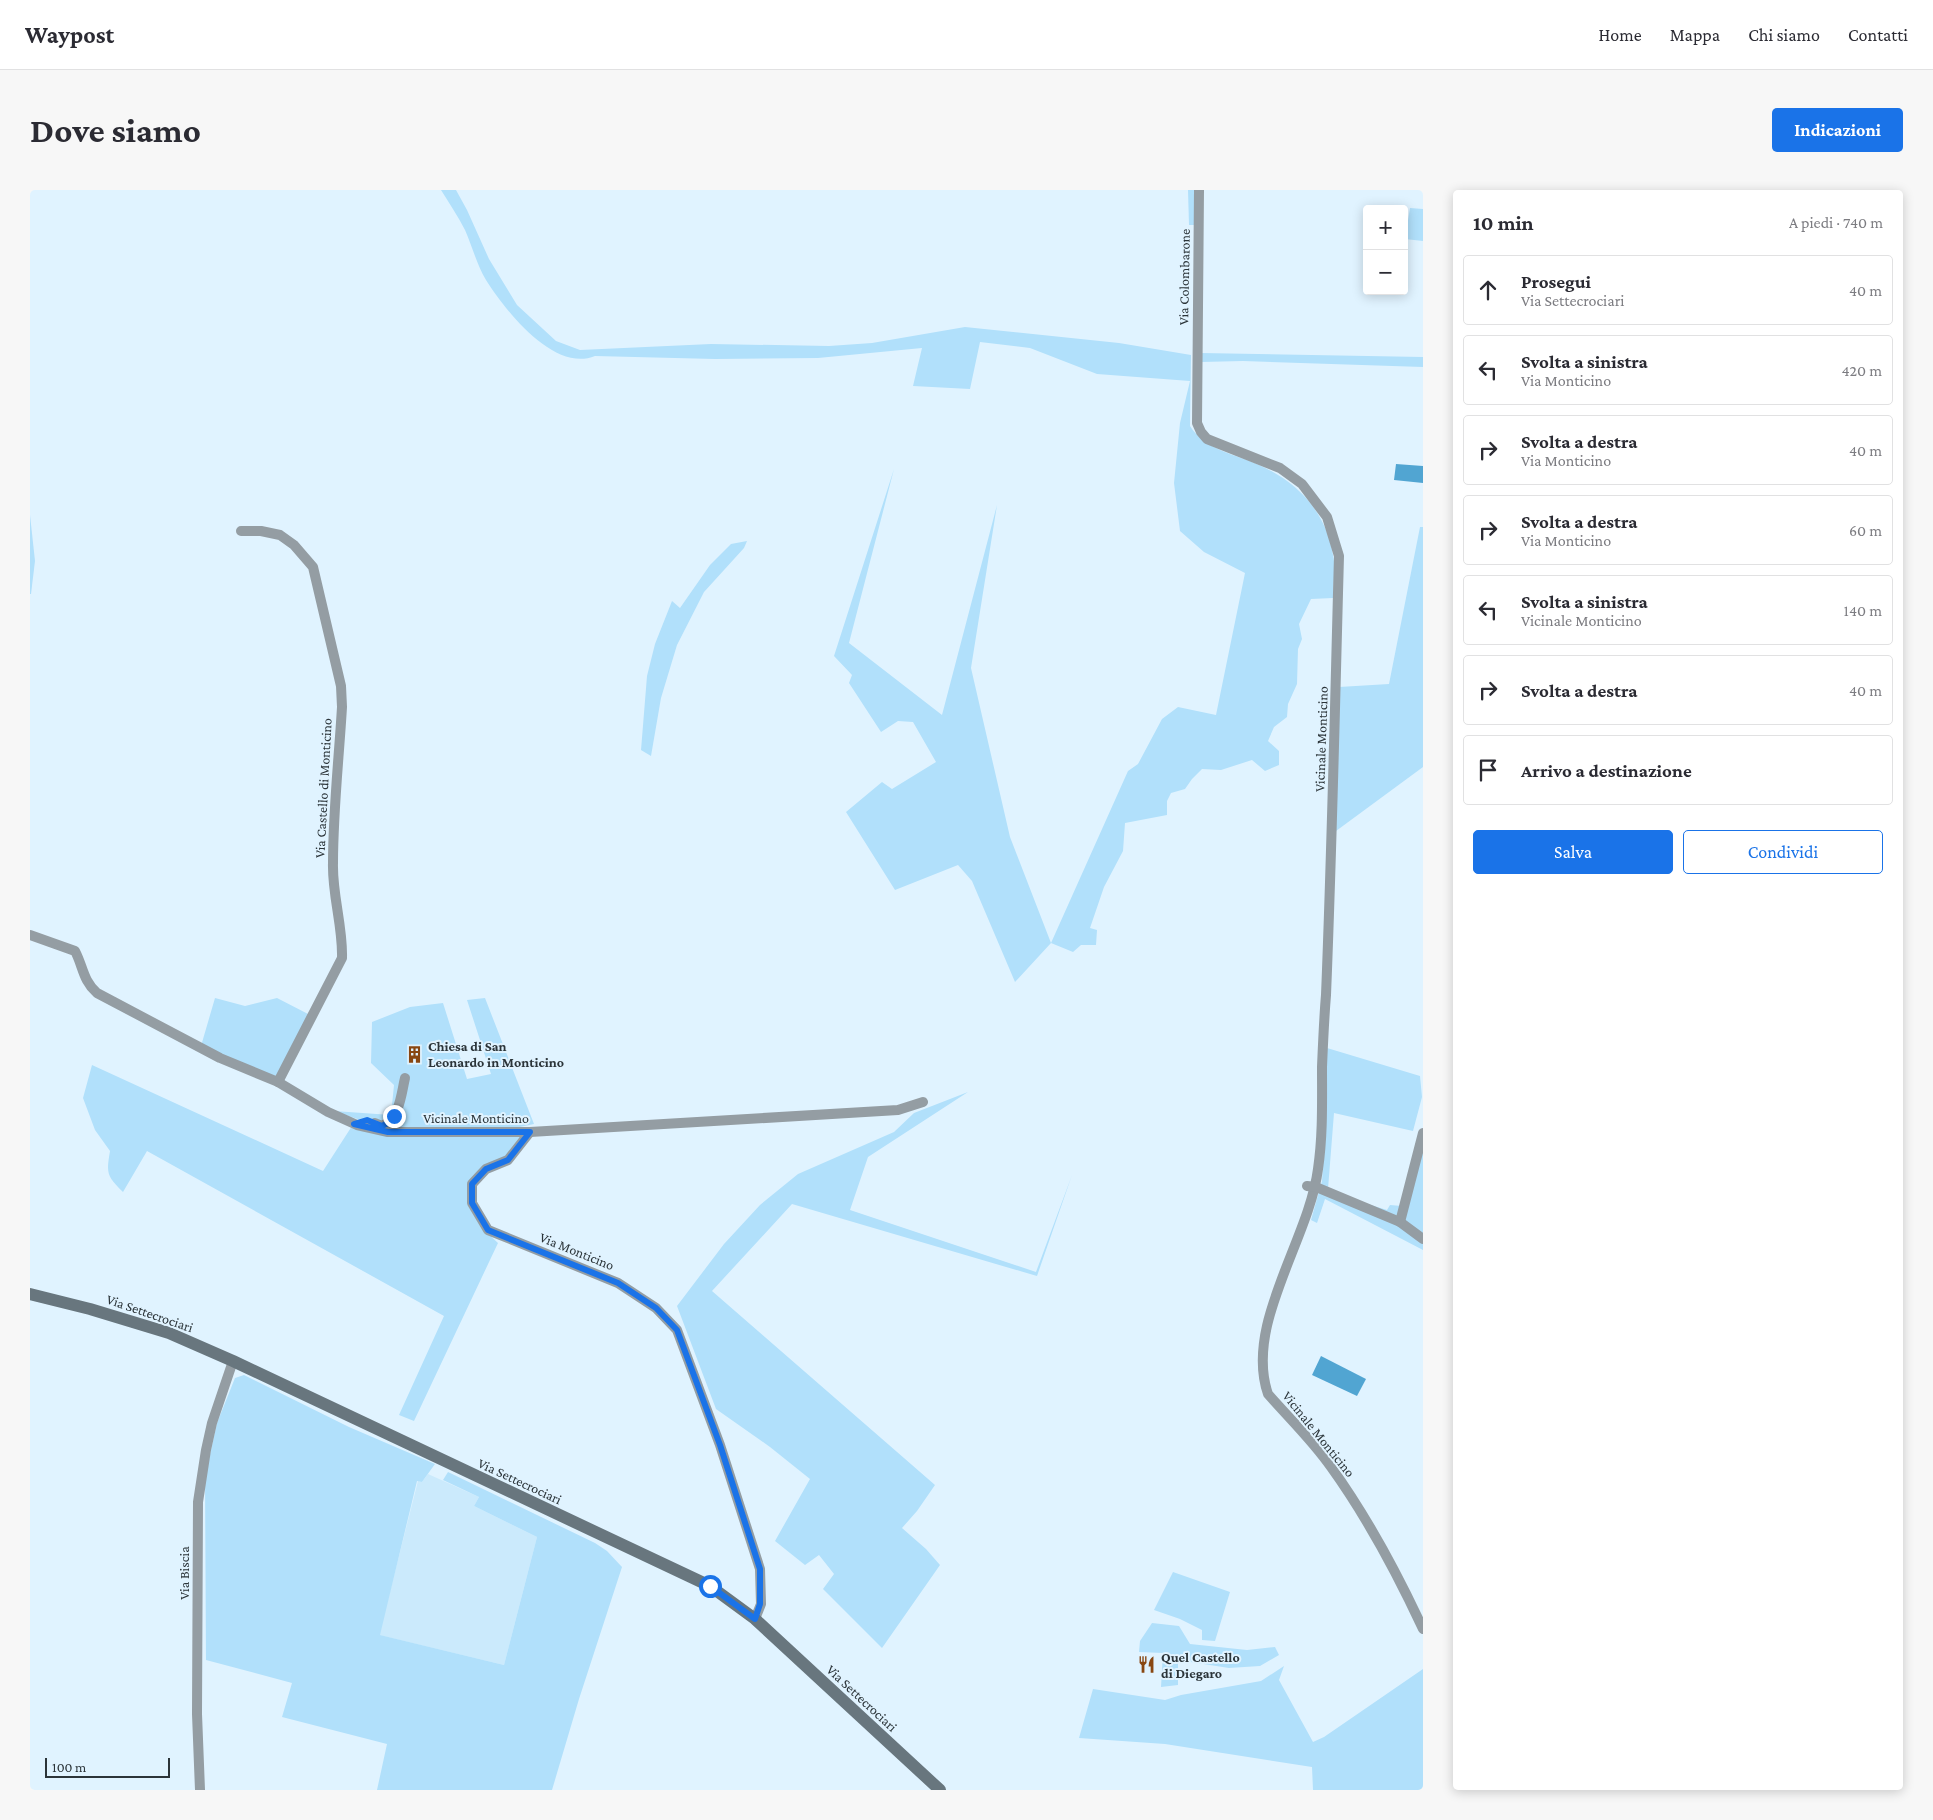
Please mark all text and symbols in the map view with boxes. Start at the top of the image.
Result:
text: Waypost [25,21,114,48]
text: Home [1599,25,1642,45]
text: Mappa [1670,25,1720,45]
text: Chi siamo [1748,25,1820,45]
text: Contatti [1848,25,1908,45]
button: Indicazioni [1772,108,1903,152]
text: Dove siamo [30,111,201,150]
map controls [1363,205,1408,295]
button: + [1363,205,1408,250]
text: 10 min [1473,211,1534,235]
text: A piedi · 740 m [1789,214,1883,231]
street label: Via Colombarone [1175,229,1193,325]
button: − [1363,250,1408,295]
text: Prosegui [1521,271,1591,292]
icon: ahead [1474,276,1502,304]
text: 40 m [1849,282,1882,299]
text: Via Settecrociari [1521,292,1625,309]
text: Svolta a sinistra [1521,351,1648,372]
icon: left [1474,356,1502,384]
text: 420 m [1841,362,1882,379]
text: Via Monticino [1521,372,1611,389]
text: Svolta a destra [1521,431,1637,452]
icon: right [1474,436,1502,464]
text: 40 m [1849,442,1882,459]
text: Via Monticino [1521,452,1611,469]
text: Svolta a destra [1521,511,1637,532]
icon: right [1474,516,1502,544]
text: 60 m [1849,522,1882,539]
text: Via Monticino [1521,532,1611,549]
text: Svolta a sinistra [1521,591,1648,612]
icon: left [1474,596,1502,624]
text: 140 m [1844,602,1882,619]
text: Vicinale Monticino [1521,612,1642,629]
icon: right [1474,676,1502,704]
text: Svolta a destra [1521,680,1637,701]
text: 40 m [1849,682,1882,699]
street label: Vicinale Monticino [1311,686,1331,792]
street label: Via Castello di Monticino [311,717,335,858]
icon: arrive [1474,756,1502,784]
text: Arrivo a destinazione [1521,760,1692,781]
button: Salva [1473,830,1673,874]
button: Condividi [1683,830,1883,874]
place label: Chiesa di San Leonardo in Monticino [428,1038,564,1070]
building icon: Chiesa di San Leonardo in Monticino [404,1044,424,1064]
route end [383,1105,406,1128]
street label: Vicinale Monticino [423,1110,529,1126]
street label: Via Monticino [537,1229,617,1273]
street label: Via Settecrociari [105,1291,196,1335]
street label: Vicinale Monticino [1280,1388,1359,1480]
street label: Via Settecrociari [476,1455,565,1508]
street label: Via Biscia [176,1546,192,1600]
route start [699,1575,722,1598]
place label: Quel Castello di Diegaro [1161,1649,1240,1681]
restaurant icon: Quel Castello di Diegaro [1137,1655,1157,1675]
street label: Via Settecrociari [823,1661,901,1735]
scale bar [45,1755,170,1778]
text: 100 m [52,1759,86,1775]

